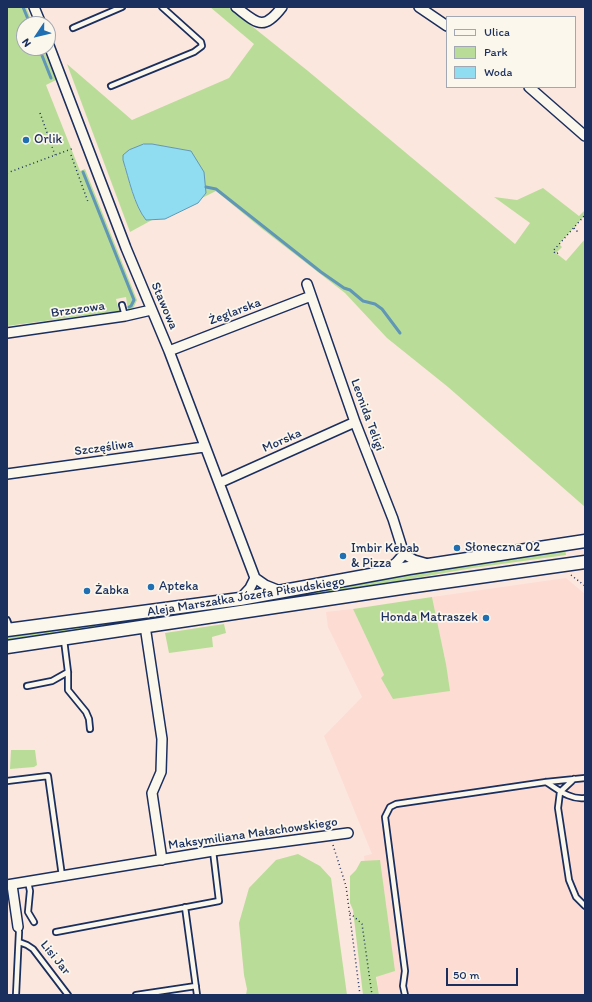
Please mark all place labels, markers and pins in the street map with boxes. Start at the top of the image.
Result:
place label: Orlik [34,132,62,148]
marker: Orlik [21,135,31,145]
place label: Słoneczna 02 [465,540,540,556]
place label: Imbir Kebab & Pizza [351,541,419,572]
marker: Słoneczna 02 [452,543,462,553]
marker: Imbir Kebab & Pizza [338,551,348,561]
place label: Apteka [159,579,198,595]
marker: Apteka [146,582,156,592]
place label: Żabka [95,583,129,599]
marker: Żabka [82,586,92,596]
place label: Honda Matraszek [381,610,478,626]
marker: Honda Matraszek [481,613,491,623]

